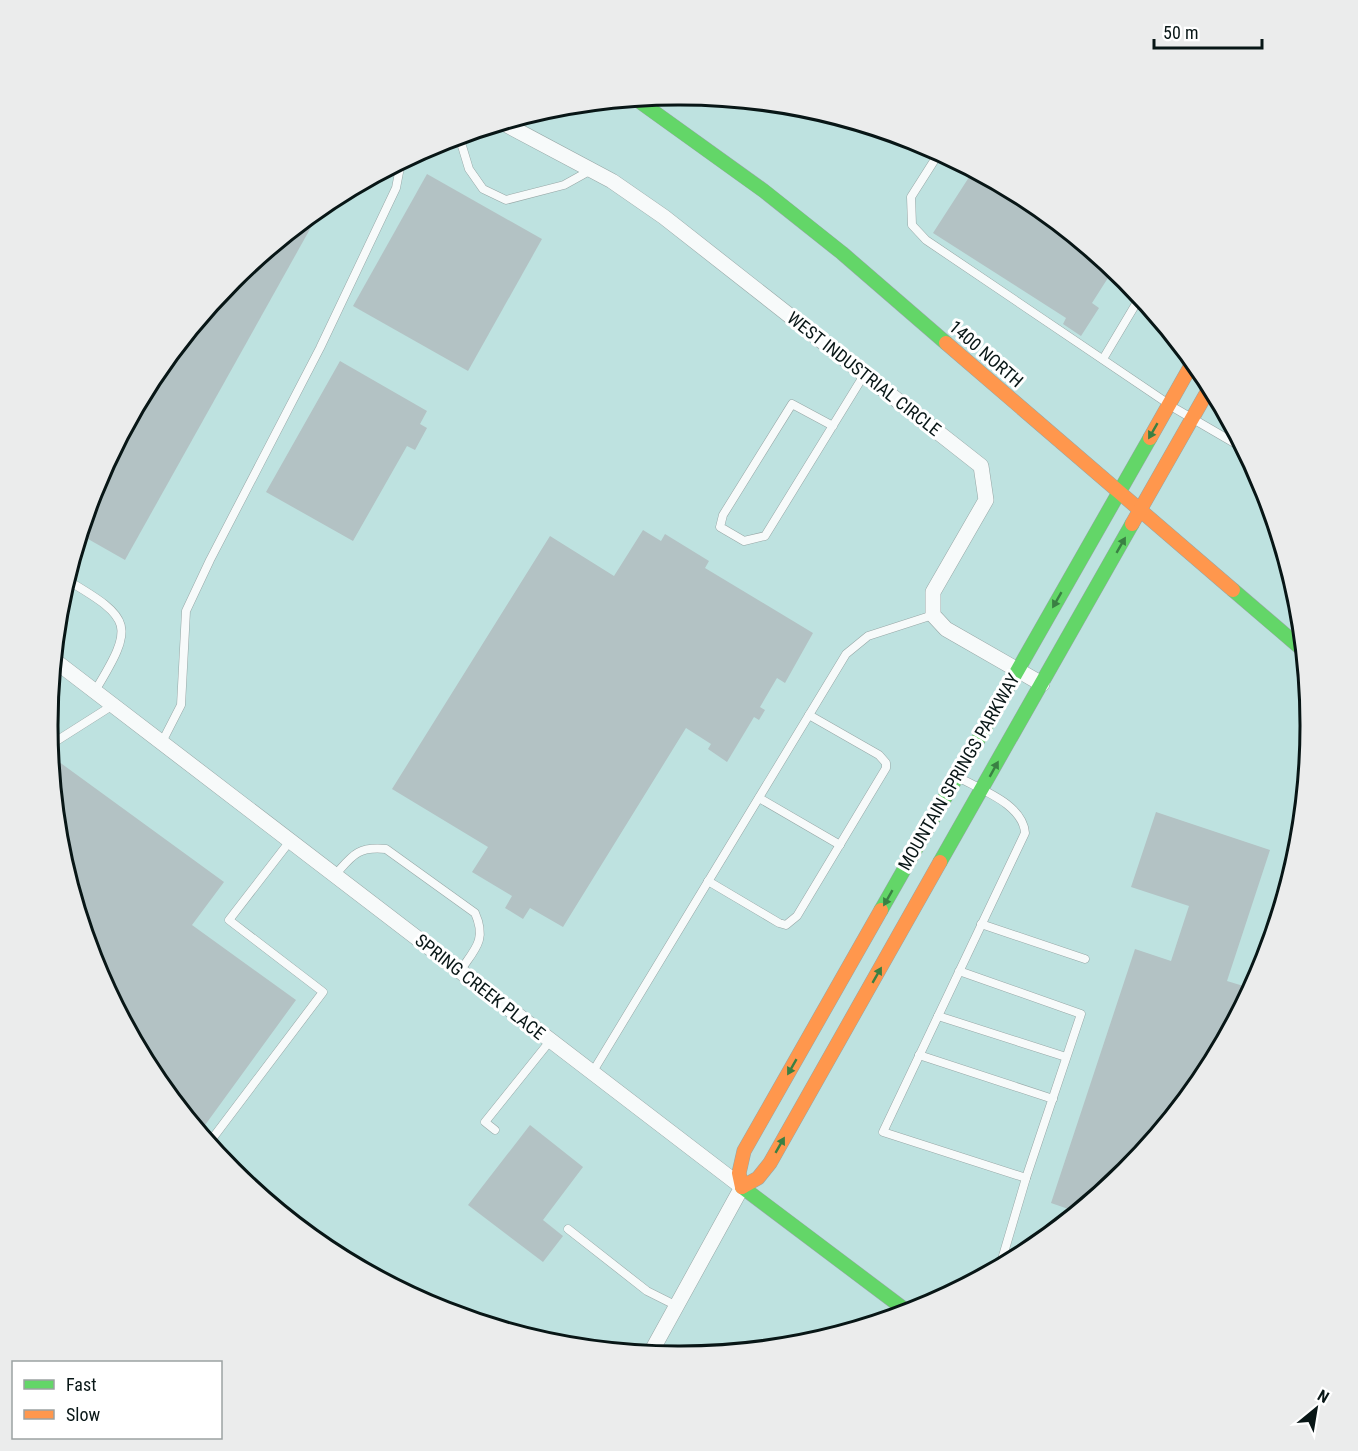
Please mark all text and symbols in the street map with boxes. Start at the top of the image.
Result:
scale bar [1154,12,1262,50]
text: 50 m [1163,22,1198,43]
street label: WEST INDUSTRIAL CIRCLE [783,307,945,440]
street label: 1400 NORTH [945,316,1028,391]
one-way arrow [1148,423,1159,439]
one-way arrow [1115,537,1126,553]
one-way arrow [1052,592,1062,609]
street label: MOUNTAIN SPRINGS PARKWAY [894,669,1024,874]
one-way arrow [988,761,999,777]
one-way arrow [883,890,893,907]
street label: SPRING CREEK PLACE [411,929,549,1044]
one-way arrow [871,967,881,984]
one-way arrow [787,1059,797,1076]
one-way arrow [775,1137,786,1153]
legend [12,1361,222,1439]
text: Fast [66,1374,97,1395]
north arrow [1286,1379,1346,1439]
text: N [1314,1386,1332,1407]
text: Slow [66,1404,101,1425]

